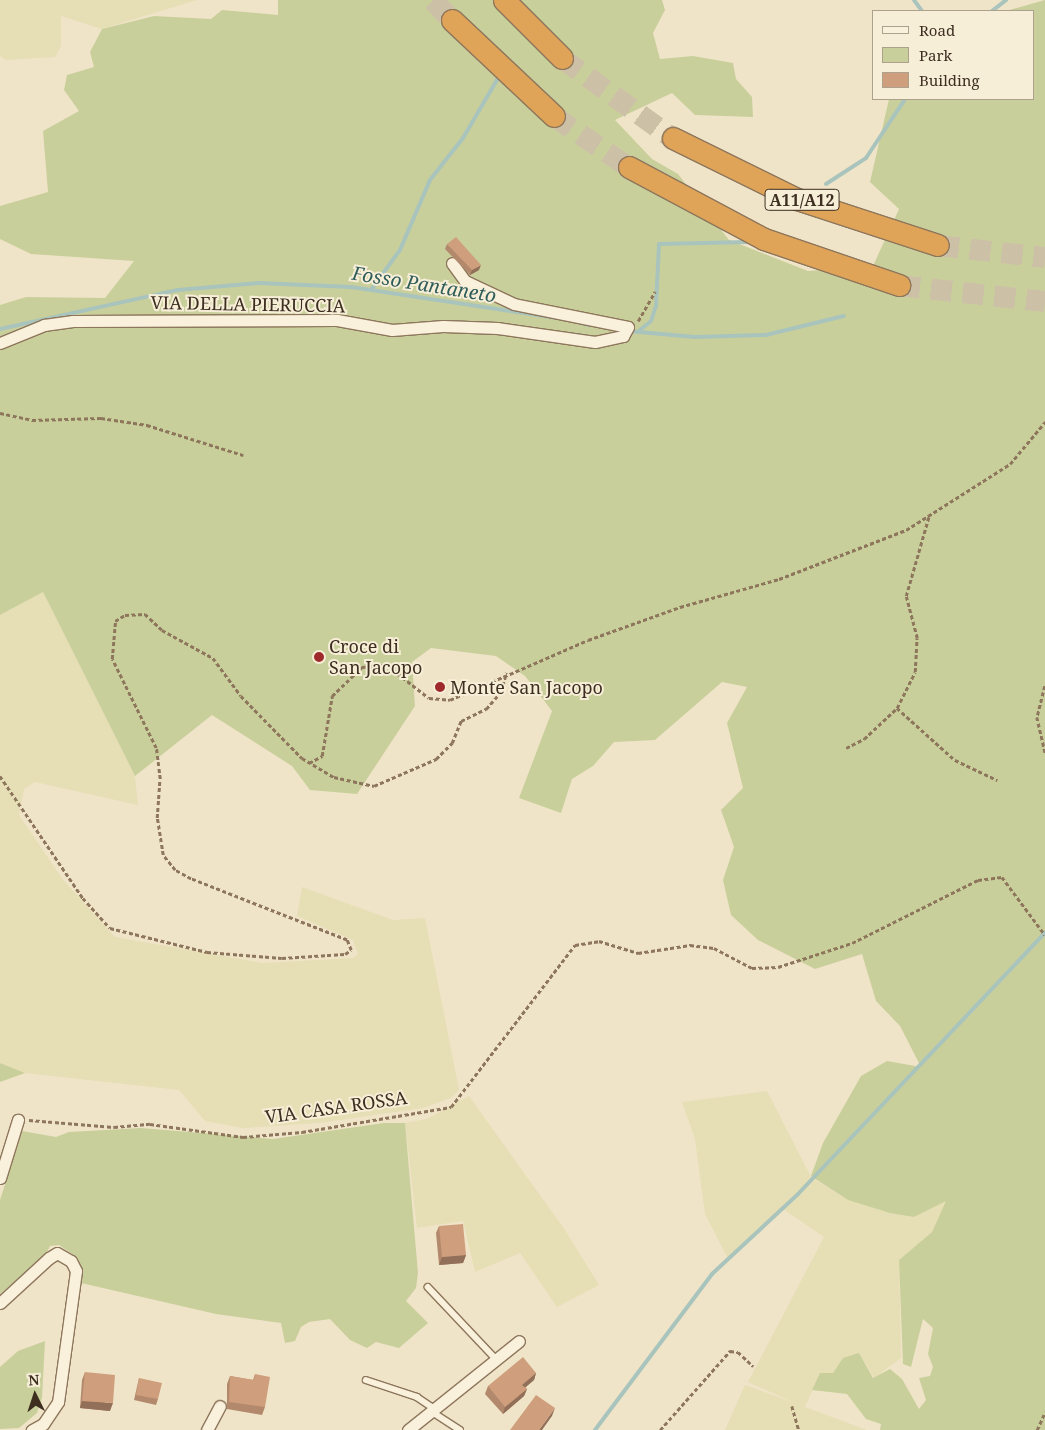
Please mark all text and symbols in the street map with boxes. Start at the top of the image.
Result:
legend [872,10,1035,100]
text: Road [919,20,955,40]
text: Park [919,45,952,65]
text: Building [919,70,980,90]
road number: A11/A12 [764,186,840,214]
water label: Fosso Pantaneto [350,262,498,308]
street label: VIA DELLA PIERUCCIA [150,292,346,316]
place label: Croce di San Jacopo [329,636,422,679]
marker: Croce di San Jacopo [313,651,325,663]
place label: Monte San Jacopo [450,676,603,698]
marker: Monte San Jacopo [434,681,446,693]
street label: VIA CASA ROSSA [264,1086,408,1128]
north arrow [10,1370,60,1420]
text: N [28,1370,40,1389]

